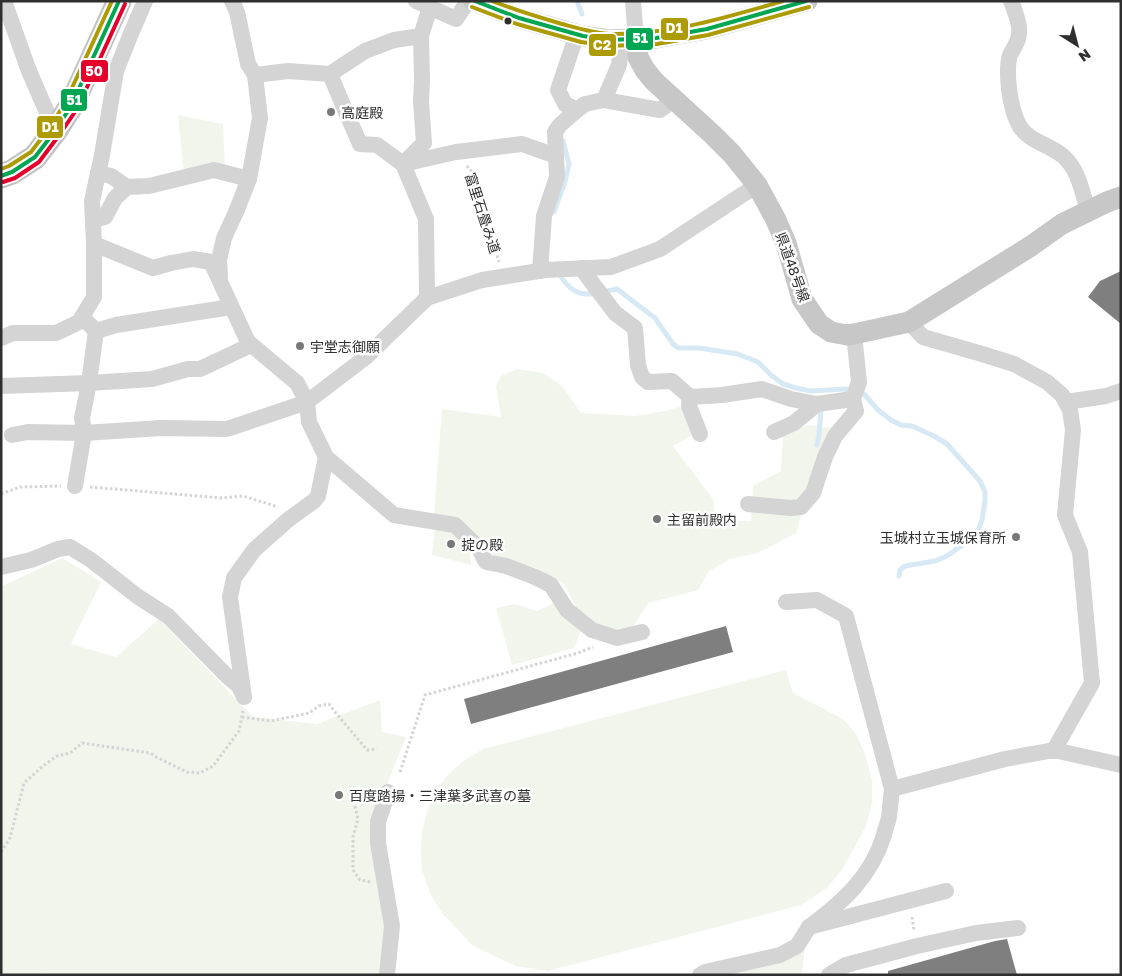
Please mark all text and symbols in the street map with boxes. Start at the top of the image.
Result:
unlabelled marker [503,16,513,26]
line badge: D1 [660,17,689,41]
text: D1 [665,19,683,36]
north arrow [1052,20,1102,70]
line badge: 51 [625,27,654,51]
text: 51 [632,29,648,46]
line badge: C2 [588,33,617,57]
text: C2 [593,36,612,53]
text: N [1076,46,1094,66]
line badge: 50 [80,59,109,83]
text: 50 [85,62,103,79]
line badge: 51 [60,88,88,112]
text: 51 [66,91,82,108]
place label: 高庭殿 [341,104,383,121]
marker: 高庭殿 [325,106,337,118]
line badge: D1 [36,115,64,139]
text: D1 [41,118,59,135]
street label: 富里石畳み道 [462,170,504,256]
street label: 県道48号線 [773,230,813,304]
place label: 宇堂志御願 [310,338,380,355]
marker: 宇堂志御願 [294,340,306,352]
place label: 主留前殿内 [667,511,737,528]
marker: 主留前殿内 [651,513,663,525]
place label: 玉城村立玉城保育所 [880,529,1006,546]
marker: 玉城村立玉城保育所 [1010,531,1022,543]
place label: 掟の殿 [461,536,503,553]
marker: 掟の殿 [445,538,457,550]
place label: 百度踏揚・三津葉多武喜の墓 [349,787,531,804]
marker: 百度踏揚・三津葉多武喜の墓 [333,789,345,801]

